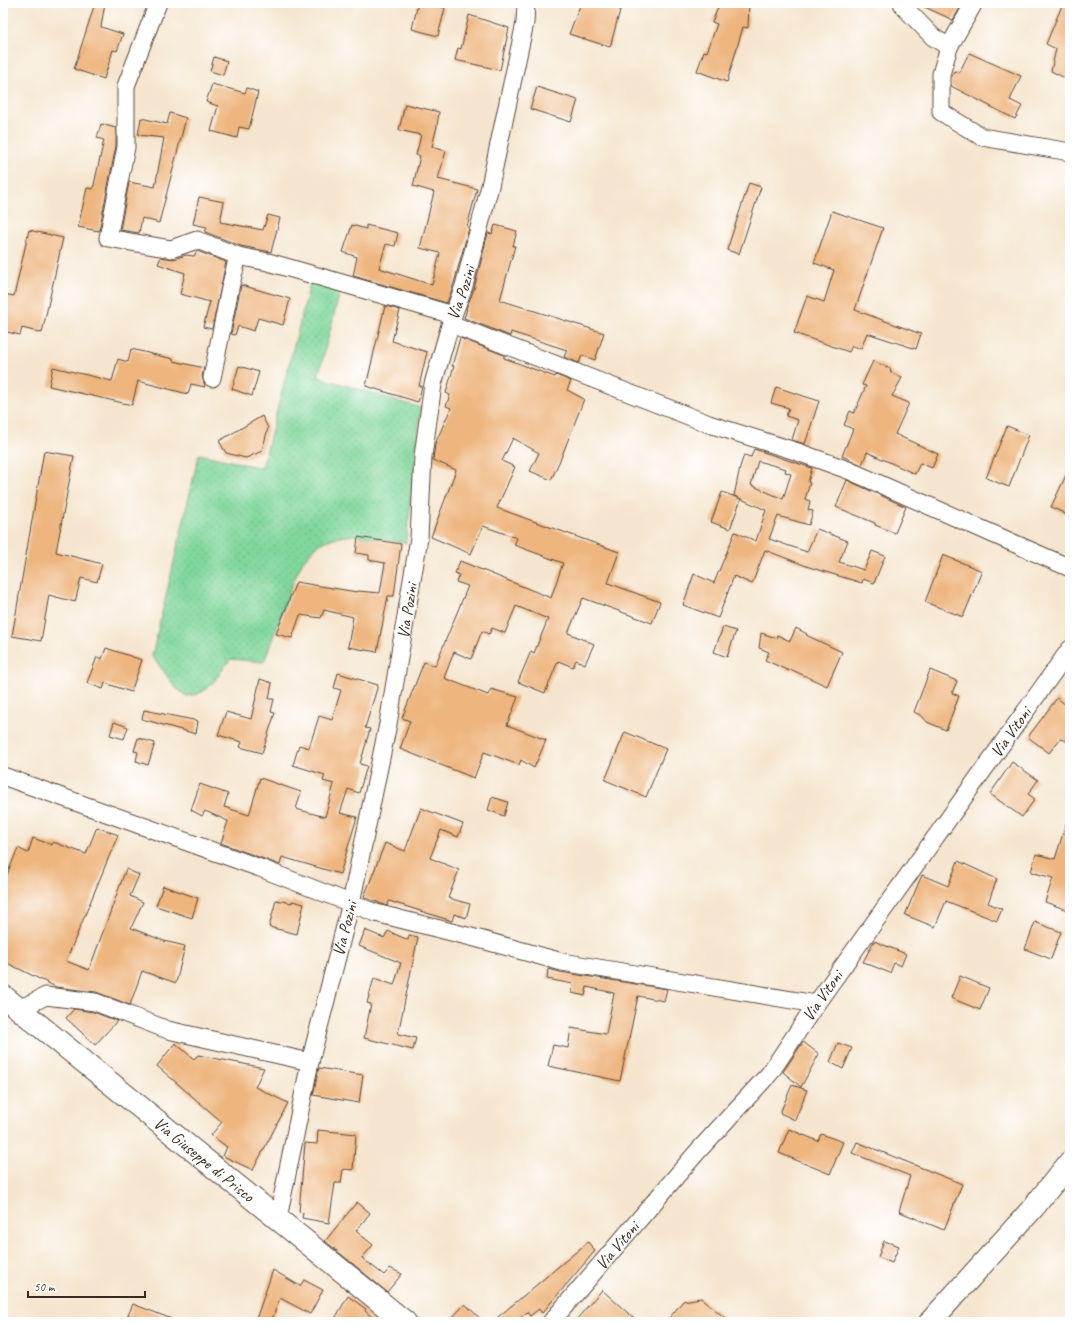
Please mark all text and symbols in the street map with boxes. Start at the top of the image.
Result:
street label: Via Pozini [442,262,480,322]
street label: Via Pozini [392,580,423,640]
street label: Via Vitoni [986,702,1037,761]
street label: Via Pozini [328,897,362,958]
street label: Via Vitoni [798,965,849,1025]
street label: Via Giuseppe di Prisco [149,1113,259,1207]
street label: Via Vitoni [591,1216,645,1274]
scale bar [28,1273,145,1299]
text: 50 m [34,1279,56,1295]

